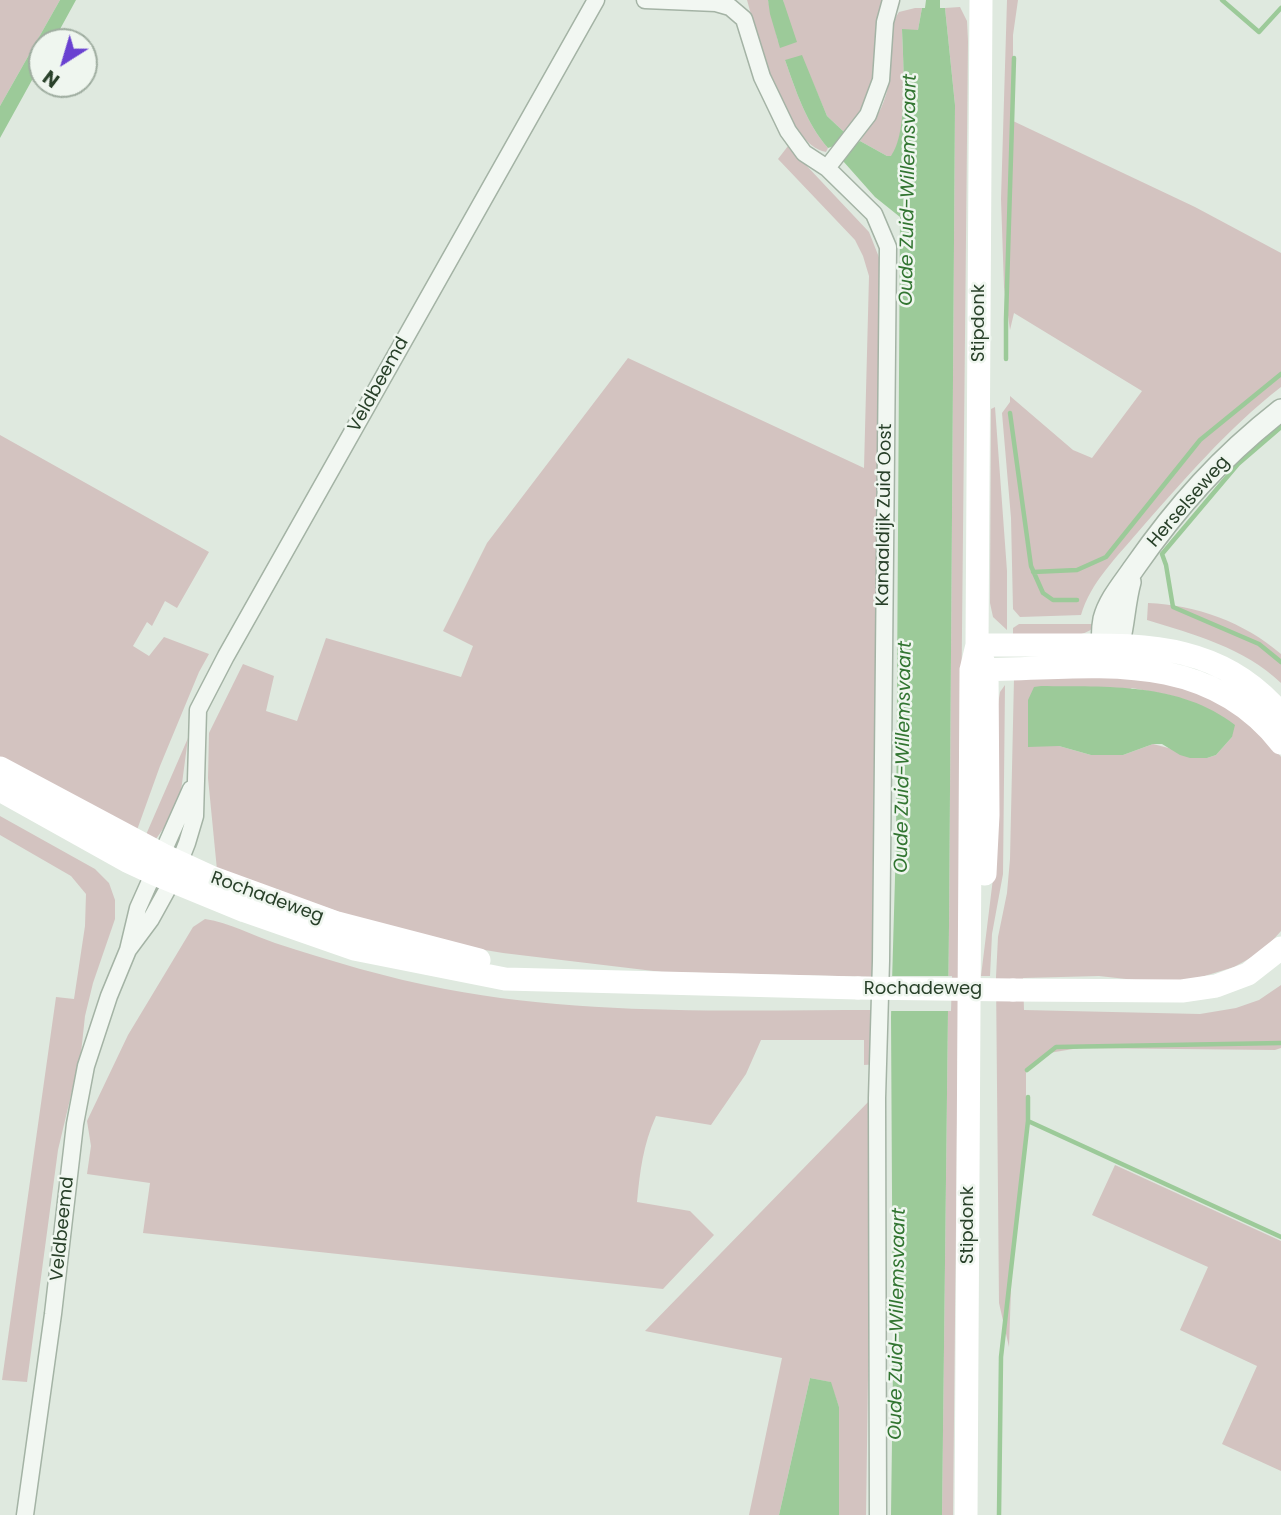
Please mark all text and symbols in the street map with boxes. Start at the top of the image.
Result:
north arrow [28,28,98,98]
text: N [37,63,65,94]
water label: Oude Zuid-Willemsvaart [896,74,922,306]
street label: Stipdonk [968,284,990,362]
street label: Veldbeemd [344,334,414,436]
street label: Kanaaldijk Zuid Oost [873,424,897,606]
street label: Herselseweg [1143,452,1235,552]
water label: Oude Zuid-Willemsvaart [891,641,917,873]
street label: Rochadeweg [208,868,326,928]
street label: Rochadeweg [864,978,982,1000]
street label: Veldbeemd [47,1176,79,1282]
street label: Stipdonk [957,1186,979,1264]
water label: Oude Zuid-Willemsvaart [885,1208,911,1440]

